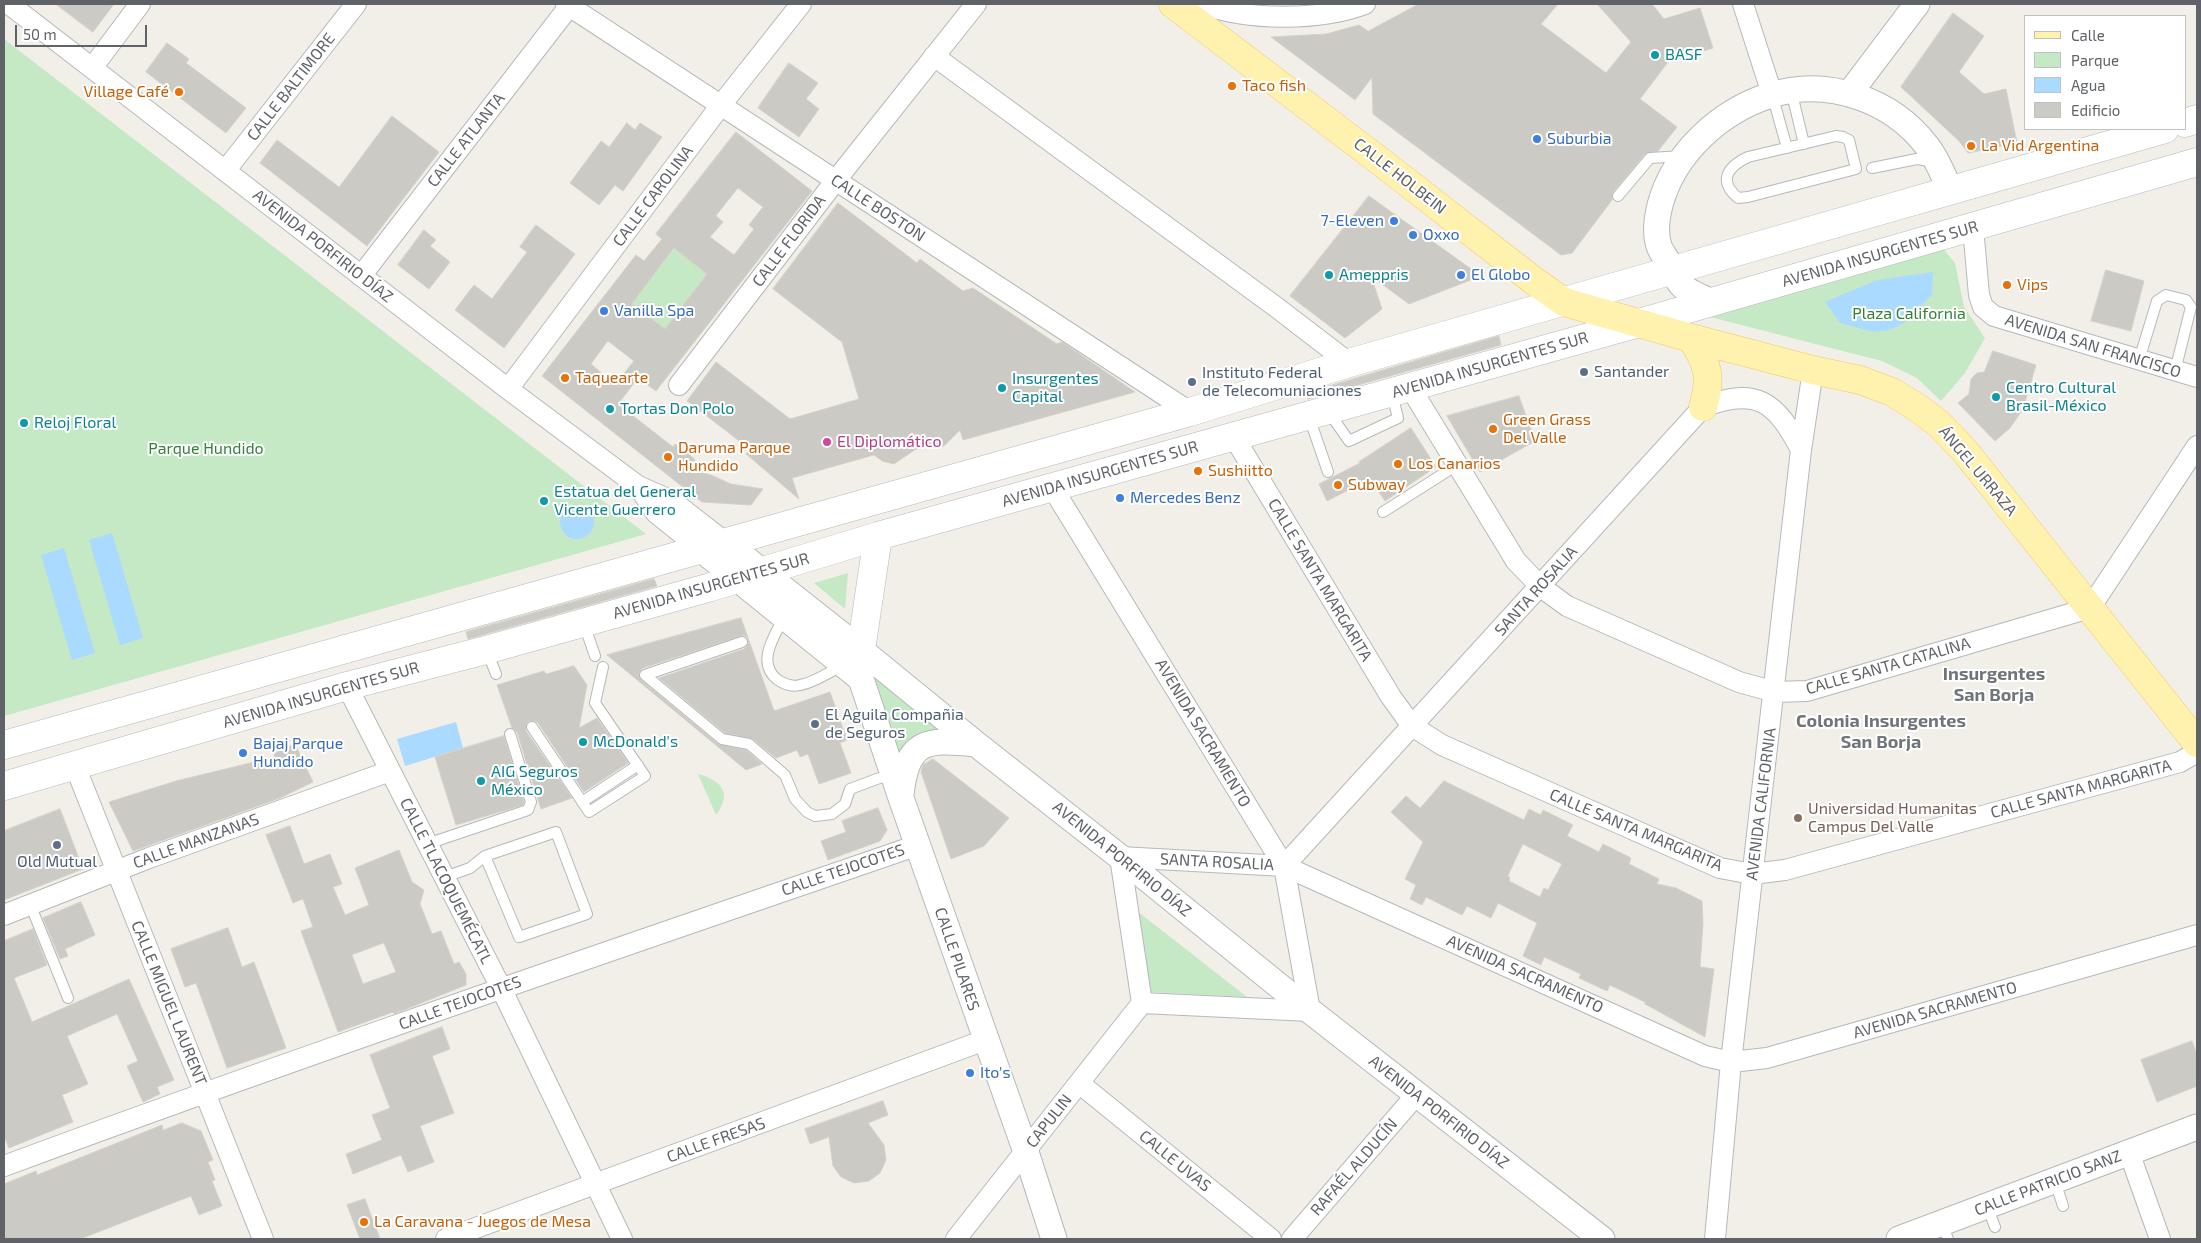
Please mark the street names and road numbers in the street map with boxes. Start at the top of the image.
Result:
street label: CALLE BALTIMORE [243,29,339,145]
street label: CALLE ATLANTA [423,89,509,191]
street label: CALLE HOLBEIN [1350,134,1450,218]
street label: CALLE CAROLINA [609,142,697,250]
street label: CALLE BOSTON [827,170,929,246]
street label: AVENIDA PORFIRIO DÍAZ [249,185,397,307]
street label: CALLE FLORIDA [748,191,830,291]
street label: AVENIDA INSURGENTES SUR [1780,217,1980,291]
street label: AVENIDA SAN FRANCISCO [2003,310,2183,382]
street label: AVENIDA INSURGENTES SUR [1390,328,1590,402]
street label: ÁNGEL URRAZA [1935,422,2021,520]
street label: AVENIDA INSURGENTES SUR [1000,437,1200,511]
street label: CALLE SANTA MARGARITA [1264,495,1376,665]
street label: SANTA ROSALIA [1491,542,1581,640]
street label: AVENIDA INSURGENTES SUR [611,549,811,623]
street label: CALLE SANTA CATALINA [1804,633,1972,699]
street label: AVENIDA SACRAMENTO [1151,655,1255,811]
street label: AVENIDA INSURGENTES SUR [221,658,421,732]
street label: AVENIDA CALIFORNIA [1742,727,1780,881]
street label: CALLE SANTA MARGARITA [1988,756,2174,822]
street label: CALLE SANTA MARGARITA [1546,785,1726,875]
street label: CALLE TLACOQUEMÉCATL [396,795,496,967]
street label: AVENIDA PORFIRIO DÍAZ [1049,797,1195,921]
street label: CALLE MANZANAS [130,809,262,873]
street label: CALLE TEJOCOTES [779,840,907,900]
street label: SANTA ROSALIA [1160,849,1274,875]
street label: CALLE PILARES [930,905,984,1013]
street label: CALLE MIGUEL LAURENT [127,918,211,1088]
street label: AVENIDA SACRAMENTO [1444,931,1606,1017]
street label: CALLE TEJOCOTES [396,972,524,1034]
street label: AVENIDA SACRAMENTO [1851,977,2019,1043]
street label: AVENIDA PORFIRIO DÍAZ [1365,1051,1513,1173]
street label: CAPULIN [1022,1090,1076,1152]
street label: CALLE FRESAS [664,1113,768,1167]
street label: RAFAÉL ALDUCÍN [1307,1115,1401,1219]
street label: CALLE UVAS [1135,1126,1215,1196]
street label: CALLE PATRICIO SANZ [1972,1146,2124,1220]

